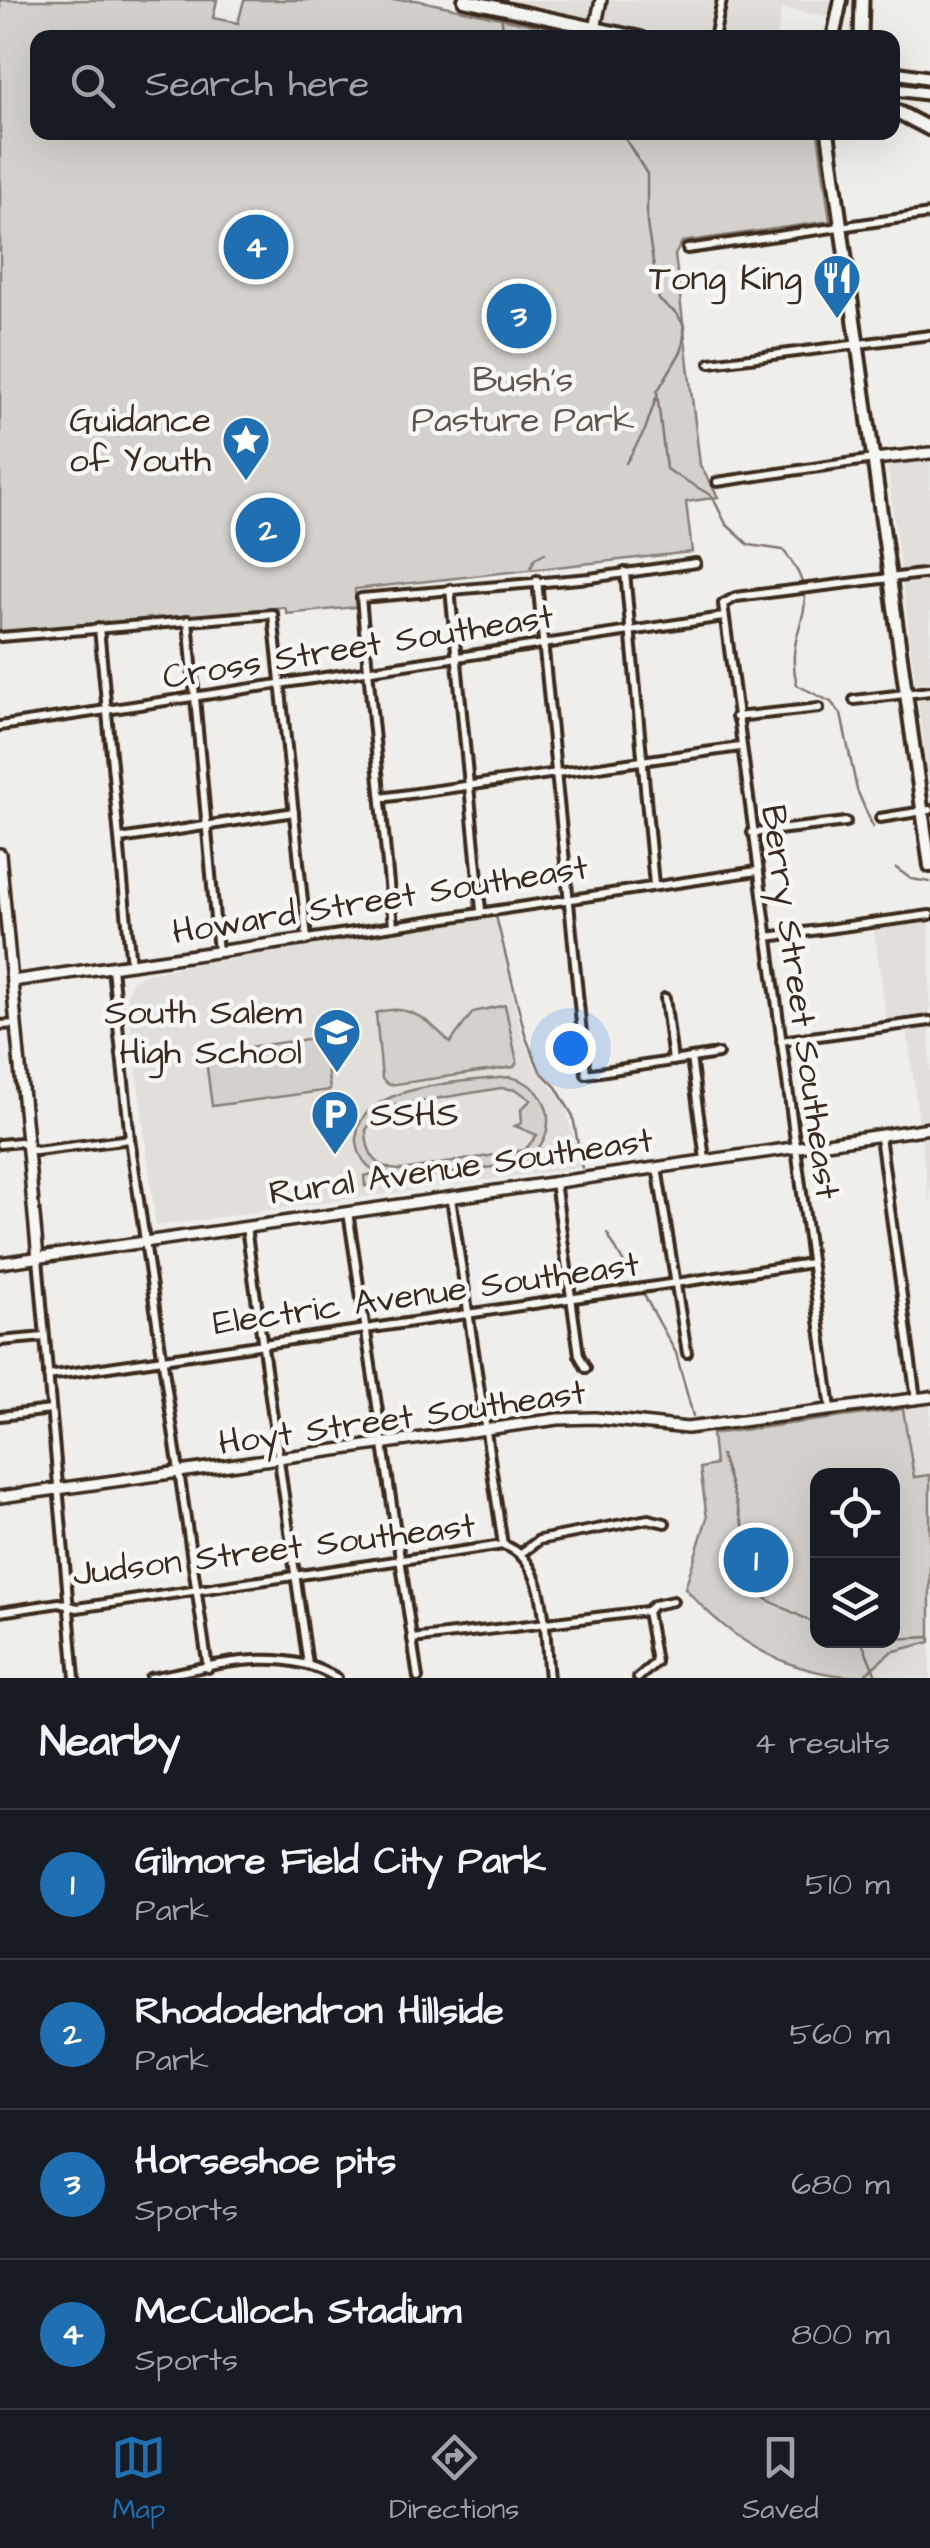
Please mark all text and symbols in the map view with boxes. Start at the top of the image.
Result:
search box [30,30,900,140]
icon: search [65,58,120,113]
text: Search here [145,59,369,111]
pin: 4 [224,210,288,284]
restaurant icon: Tong King [811,252,863,320]
place label: Tong King [649,254,802,305]
pin: 3 [486,278,552,354]
park label: Bush's Pasture Park [412,356,634,445]
place label: Guidance of Youth [69,396,211,485]
place icon: Guidance of Youth [220,414,272,482]
pin: 2 [236,492,300,568]
street label: Cross Street Southeast [159,592,557,702]
street label: Berry Street Southeast [747,802,852,1202]
street label: Howard Street Southeast [169,843,591,957]
place label: South Salem High School [105,988,302,1079]
school or university icon: South Salem High School [311,1006,363,1074]
your location [545,1023,596,1074]
parking icon: SSHS [309,1088,361,1156]
place label: SSHS [370,1090,459,1139]
street label: Rural Avenue Southeast [266,1116,656,1218]
street label: Electric Avenue Southeast [210,1240,642,1348]
street label: Hoyt Street Southeast [215,1368,589,1469]
map controls [810,1468,900,1648]
button: locate [810,1468,900,1558]
street label: Judson Street Southeast [70,1501,478,1599]
pin: 1 [724,1522,788,1598]
button: layers [810,1558,900,1648]
text: Nearby [40,1714,180,1772]
text: 4 results [754,1721,890,1766]
text: Gilmore Field City Park [135,1836,546,1888]
text: 1 [70,1862,75,1907]
text: 510 m [805,1862,890,1907]
text: Park [135,1888,209,1933]
text: Rhododendron Hillside [135,1986,504,2038]
text: 2 [63,2012,82,2057]
text: 560 m [789,2012,890,2057]
text: Park [135,2038,209,2083]
text: Horseshoe pits [135,2136,396,2188]
text: 3 [64,2162,81,2207]
text: 680 m [791,2162,890,2207]
text: Sports [135,2188,238,2233]
text: McCulloch Stadium [135,2286,461,2338]
text: 4 [62,2312,83,2357]
text: 800 m [791,2312,890,2357]
text: Sports [135,2338,238,2383]
tab: Map [111,2430,166,2529]
tab: Directions [389,2430,519,2529]
tab: Saved [742,2430,819,2529]

